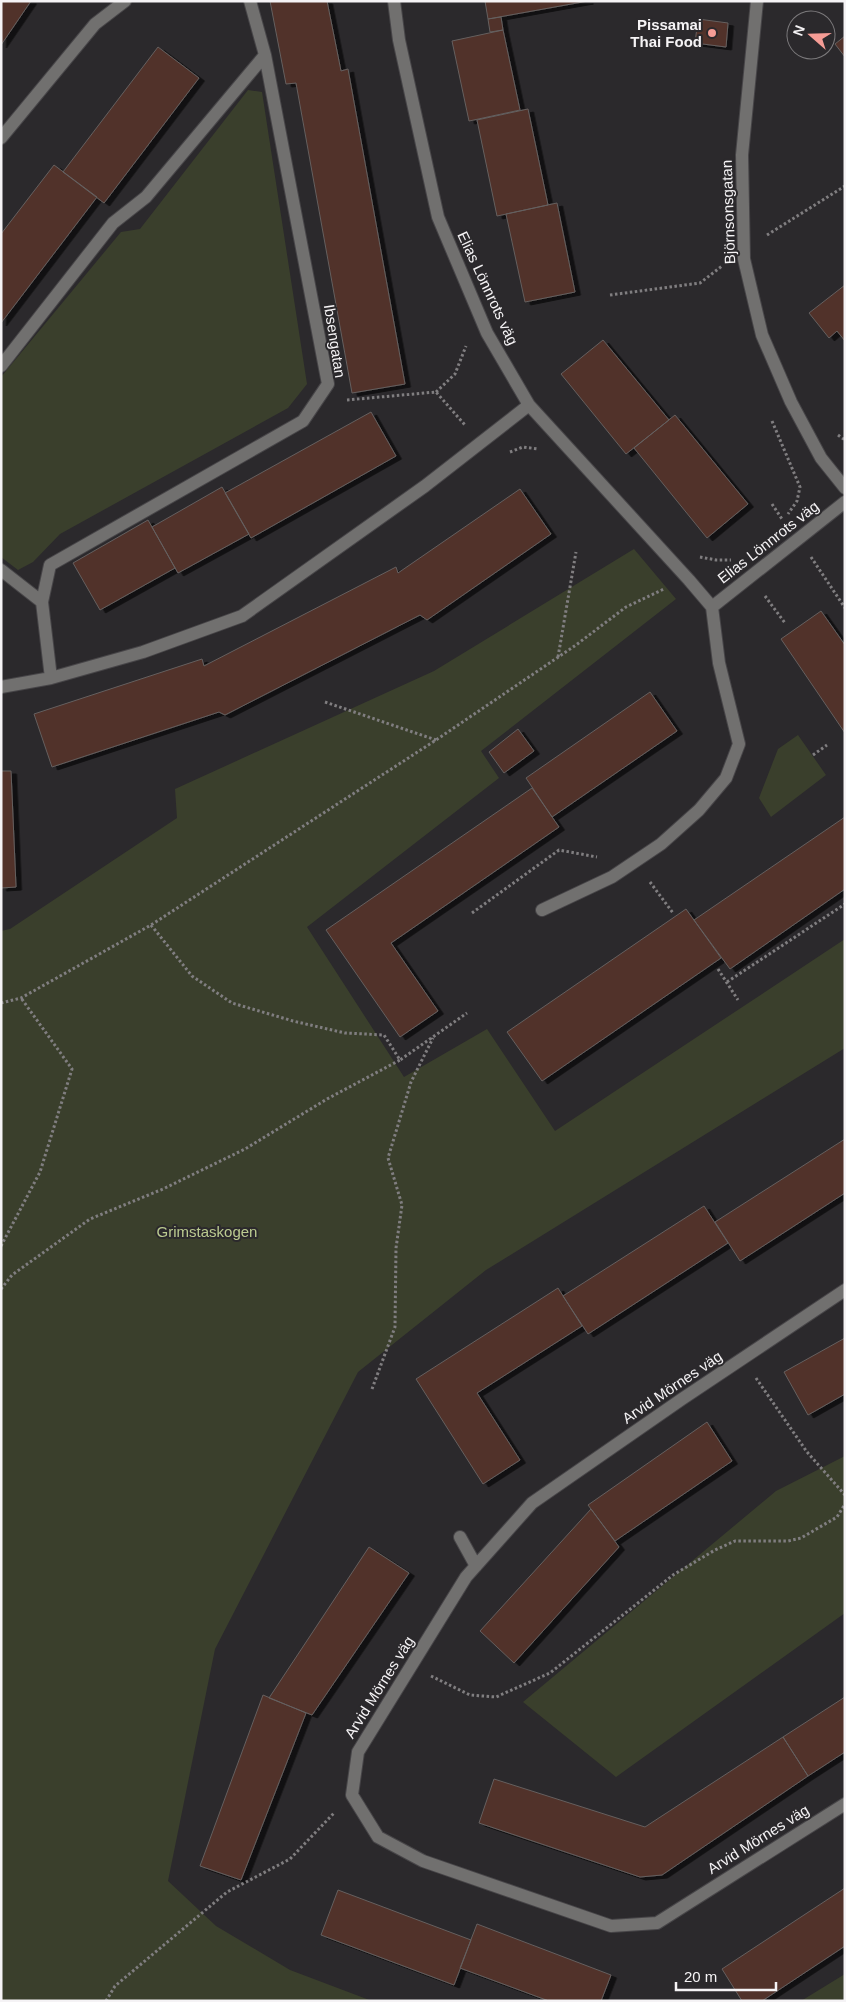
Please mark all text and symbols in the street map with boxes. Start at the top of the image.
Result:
north arrow [786,10,836,60]
place label: Pissamai Thai Food [630,16,702,50]
text: N [790,23,808,38]
marker: Pissamai Thai Food [706,27,718,39]
street label: Björnsonsgatan [718,160,738,264]
street label: Elias Lönnrots väg [454,228,522,348]
street label: Ibsengatan [321,303,349,379]
street label: Elias Lönnrots väg [714,497,822,587]
park label: Grimstaskogen [157,1223,257,1240]
street label: Arvid Mörnes väg [619,1347,725,1427]
street label: Arvid Mörnes väg [341,1633,417,1741]
street label: Arvid Mörnes väg [704,1801,812,1877]
scale bar [676,1960,776,1992]
text: 20 m [684,1968,717,1985]

